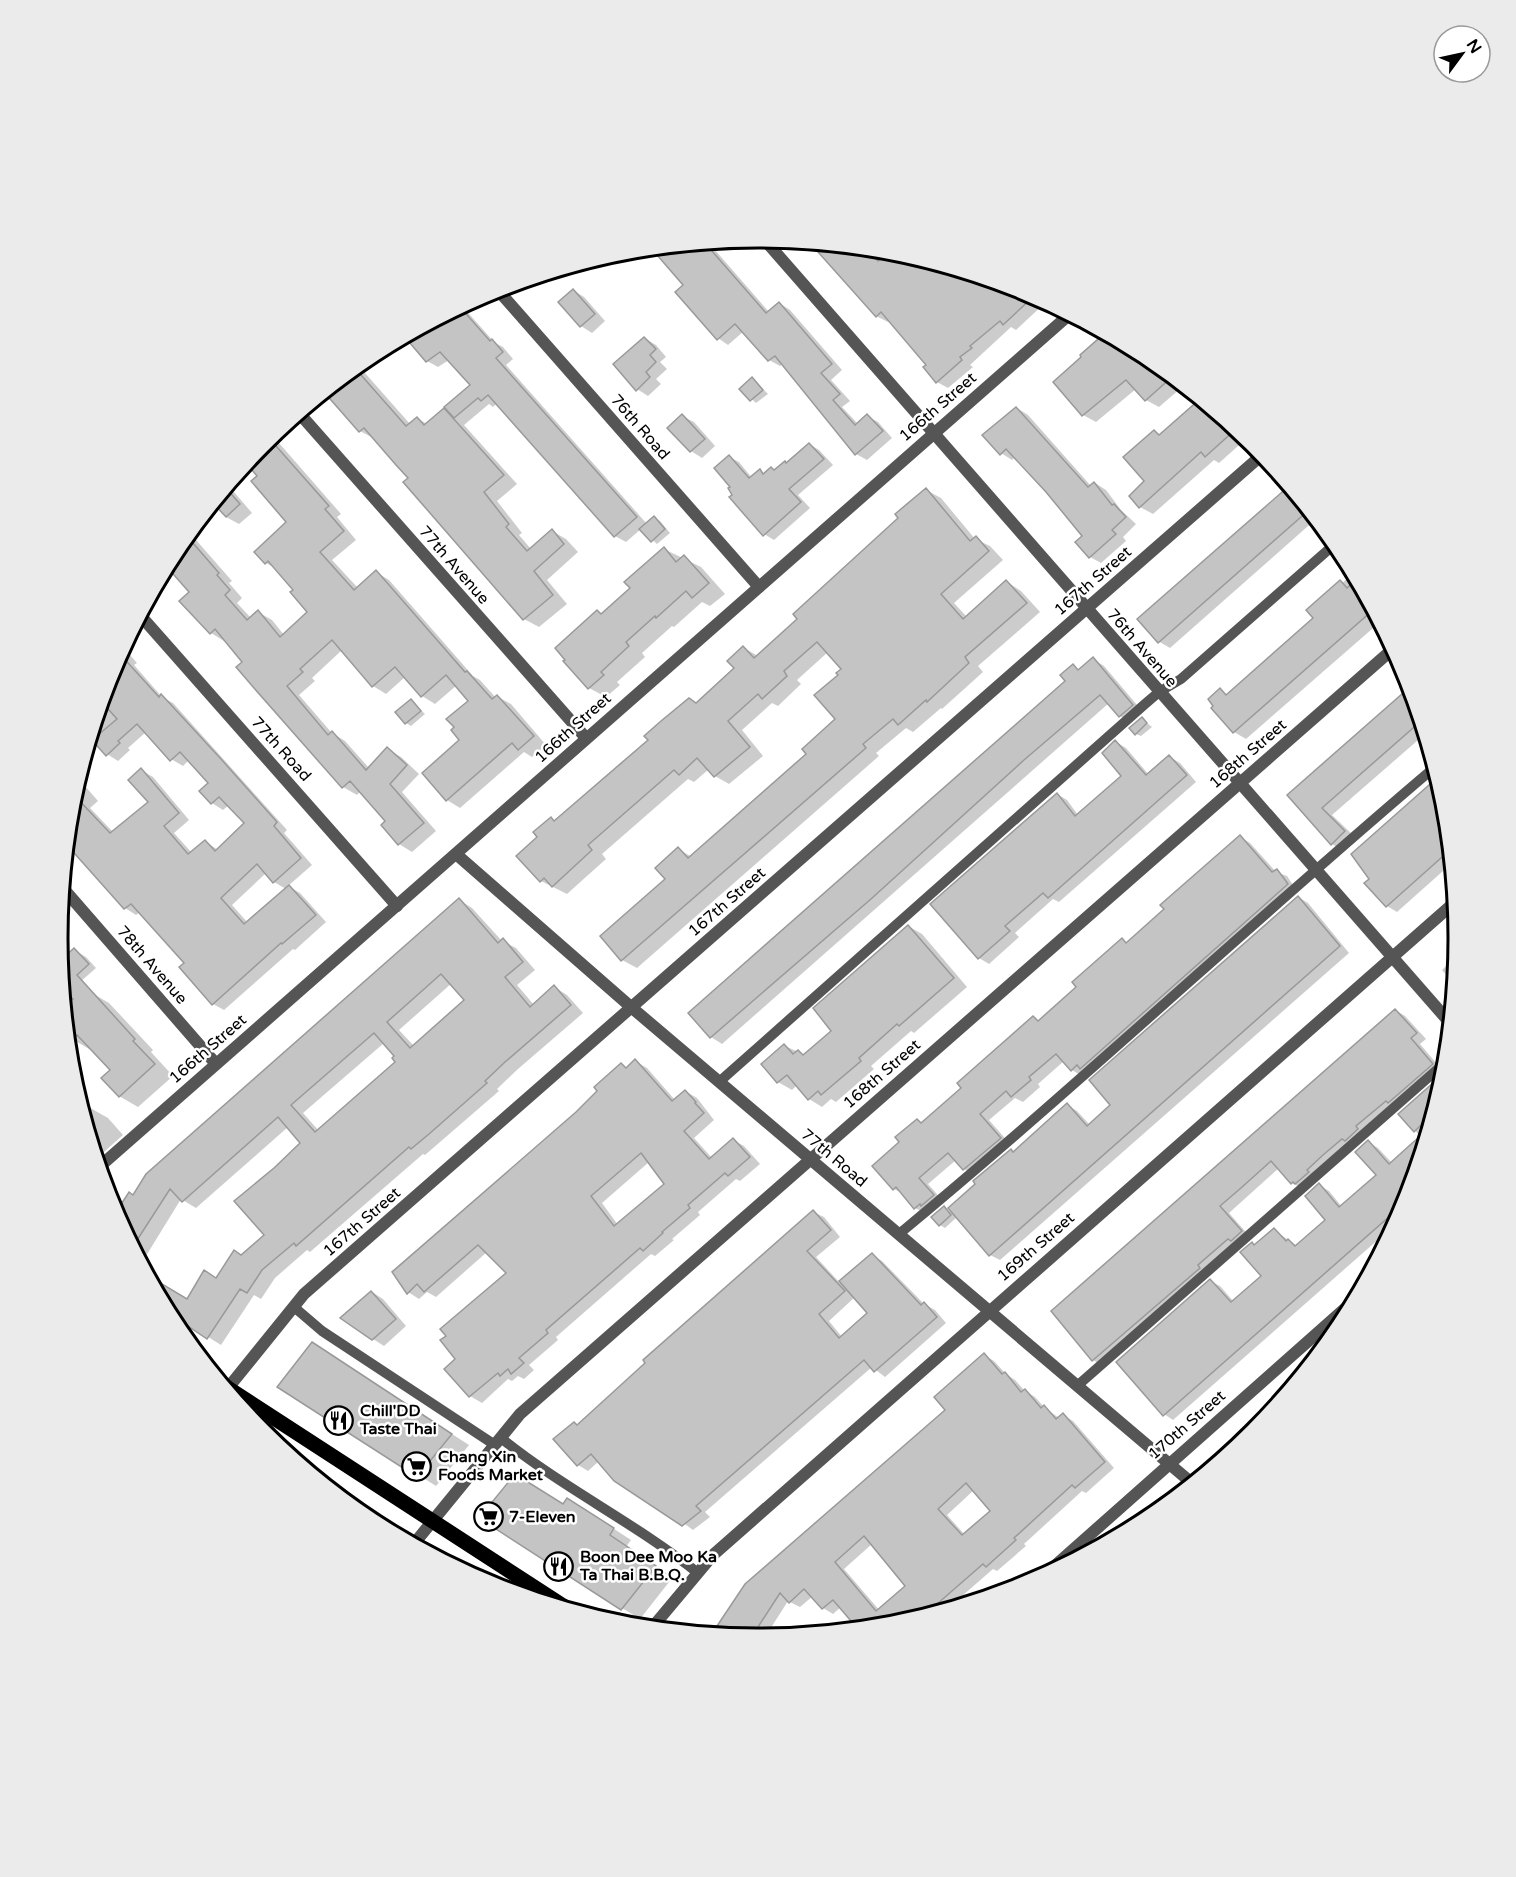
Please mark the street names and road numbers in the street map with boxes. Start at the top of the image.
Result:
street label: 166th Street [895,368,981,446]
street label: 76th Road [606,390,674,464]
street label: 77th Avenue [415,522,493,608]
street label: 167th Street [1050,542,1136,620]
street label: 76th Avenue [1103,605,1181,691]
street label: 166th Street [531,688,615,768]
street label: 77th Road [247,712,315,786]
street label: 168th Street [1205,715,1291,793]
street label: 167th Street [684,863,770,941]
street label: 78th Avenue [113,922,191,1008]
street label: 166th Street [165,1010,251,1088]
street label: 168th Street [839,1035,925,1113]
street label: 77th Road [797,1125,871,1191]
street label: 167th Street [319,1183,405,1261]
street label: 169th Street [993,1208,1079,1286]
street label: 170th Street [1144,1386,1230,1464]

